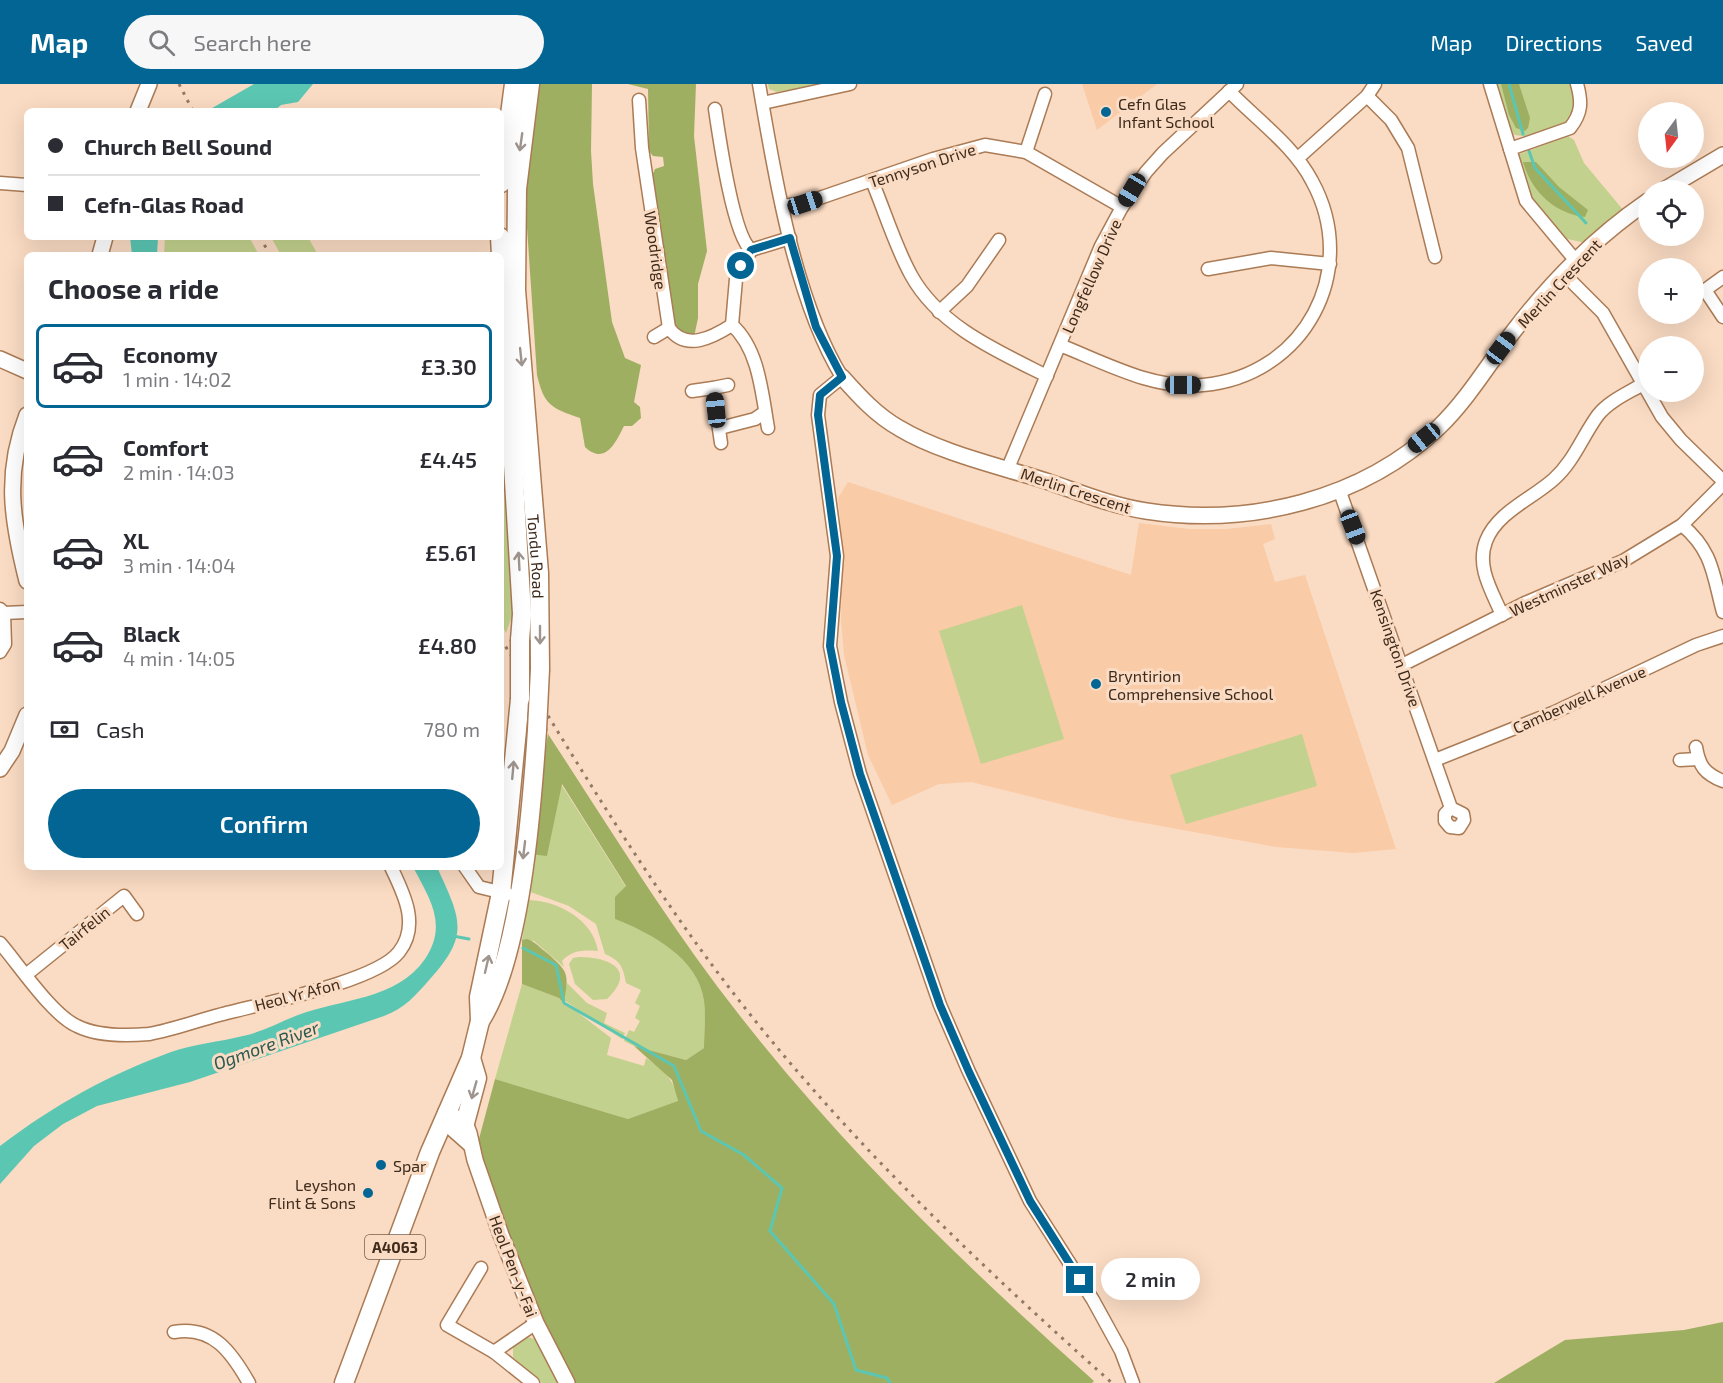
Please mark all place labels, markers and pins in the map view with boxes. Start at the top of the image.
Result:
place label: Cefn Glas Infant School [1118,94,1215,131]
marker: Cefn Glas Infant School [1099,105,1113,119]
place label: Bryntirion Comprehensive School [1108,666,1273,703]
marker: Bryntirion Comprehensive School [1089,677,1103,691]
place label: Spar [393,1156,427,1175]
marker: Spar [374,1158,388,1172]
place label: Leyshon Flint & Sons [268,1175,356,1212]
marker: Leyshon Flint & Sons [361,1186,375,1200]

